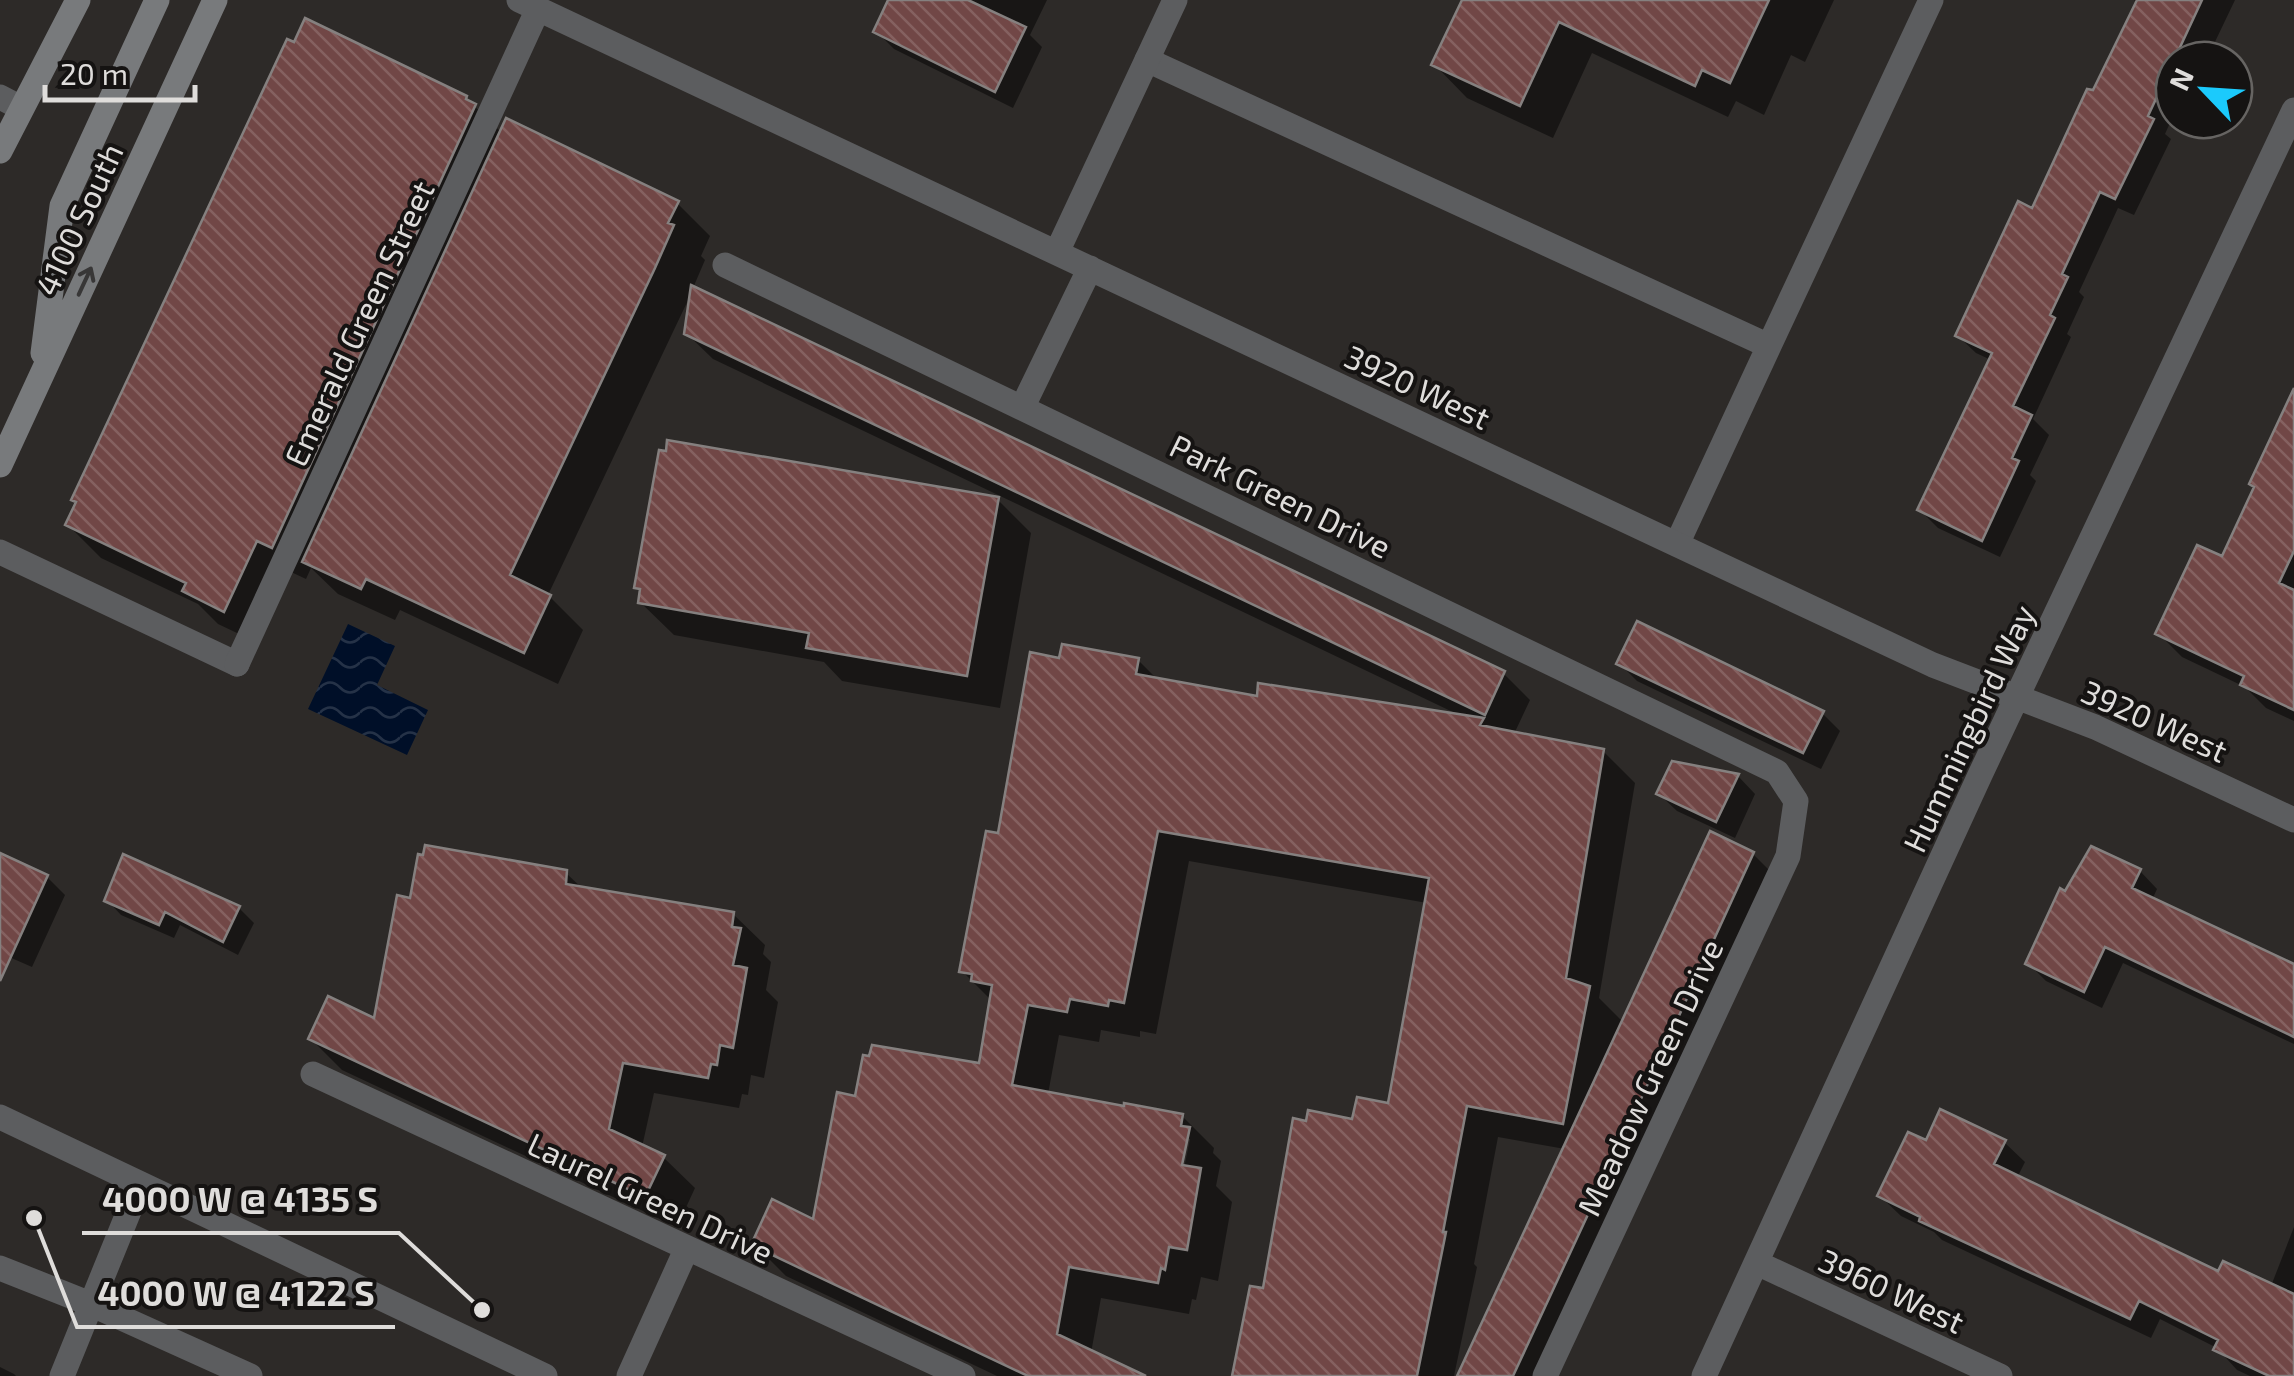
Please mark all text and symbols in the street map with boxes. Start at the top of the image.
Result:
scale bar [45,40,195,102]
north arrow [2154,40,2254,140]
text: 20 m [60,55,128,91]
text: N [2161,63,2200,95]
street label: 4100 South [26,137,130,301]
street label: Emerald Green Street [275,174,441,472]
one-way arrow [77,267,96,297]
street label: 3920 West [1340,336,1496,436]
street label: Park Green Drive [1164,425,1398,565]
street label: Hummingbird Way [1894,598,2042,858]
street label: 3920 West [2076,671,2234,769]
street label: Meadow Green Drive [1568,933,1730,1221]
street label: Laurel Green Drive [522,1124,780,1270]
callout: 4000 W @ 4135 S [82,1168,399,1233]
text: 4000 W @ 4135 S [102,1177,378,1219]
street label: 3960 West [1813,1240,1971,1340]
callout: 4000 W @ 4122 S [77,1262,395,1327]
text: 4000 W @ 4122 S [97,1271,375,1313]

